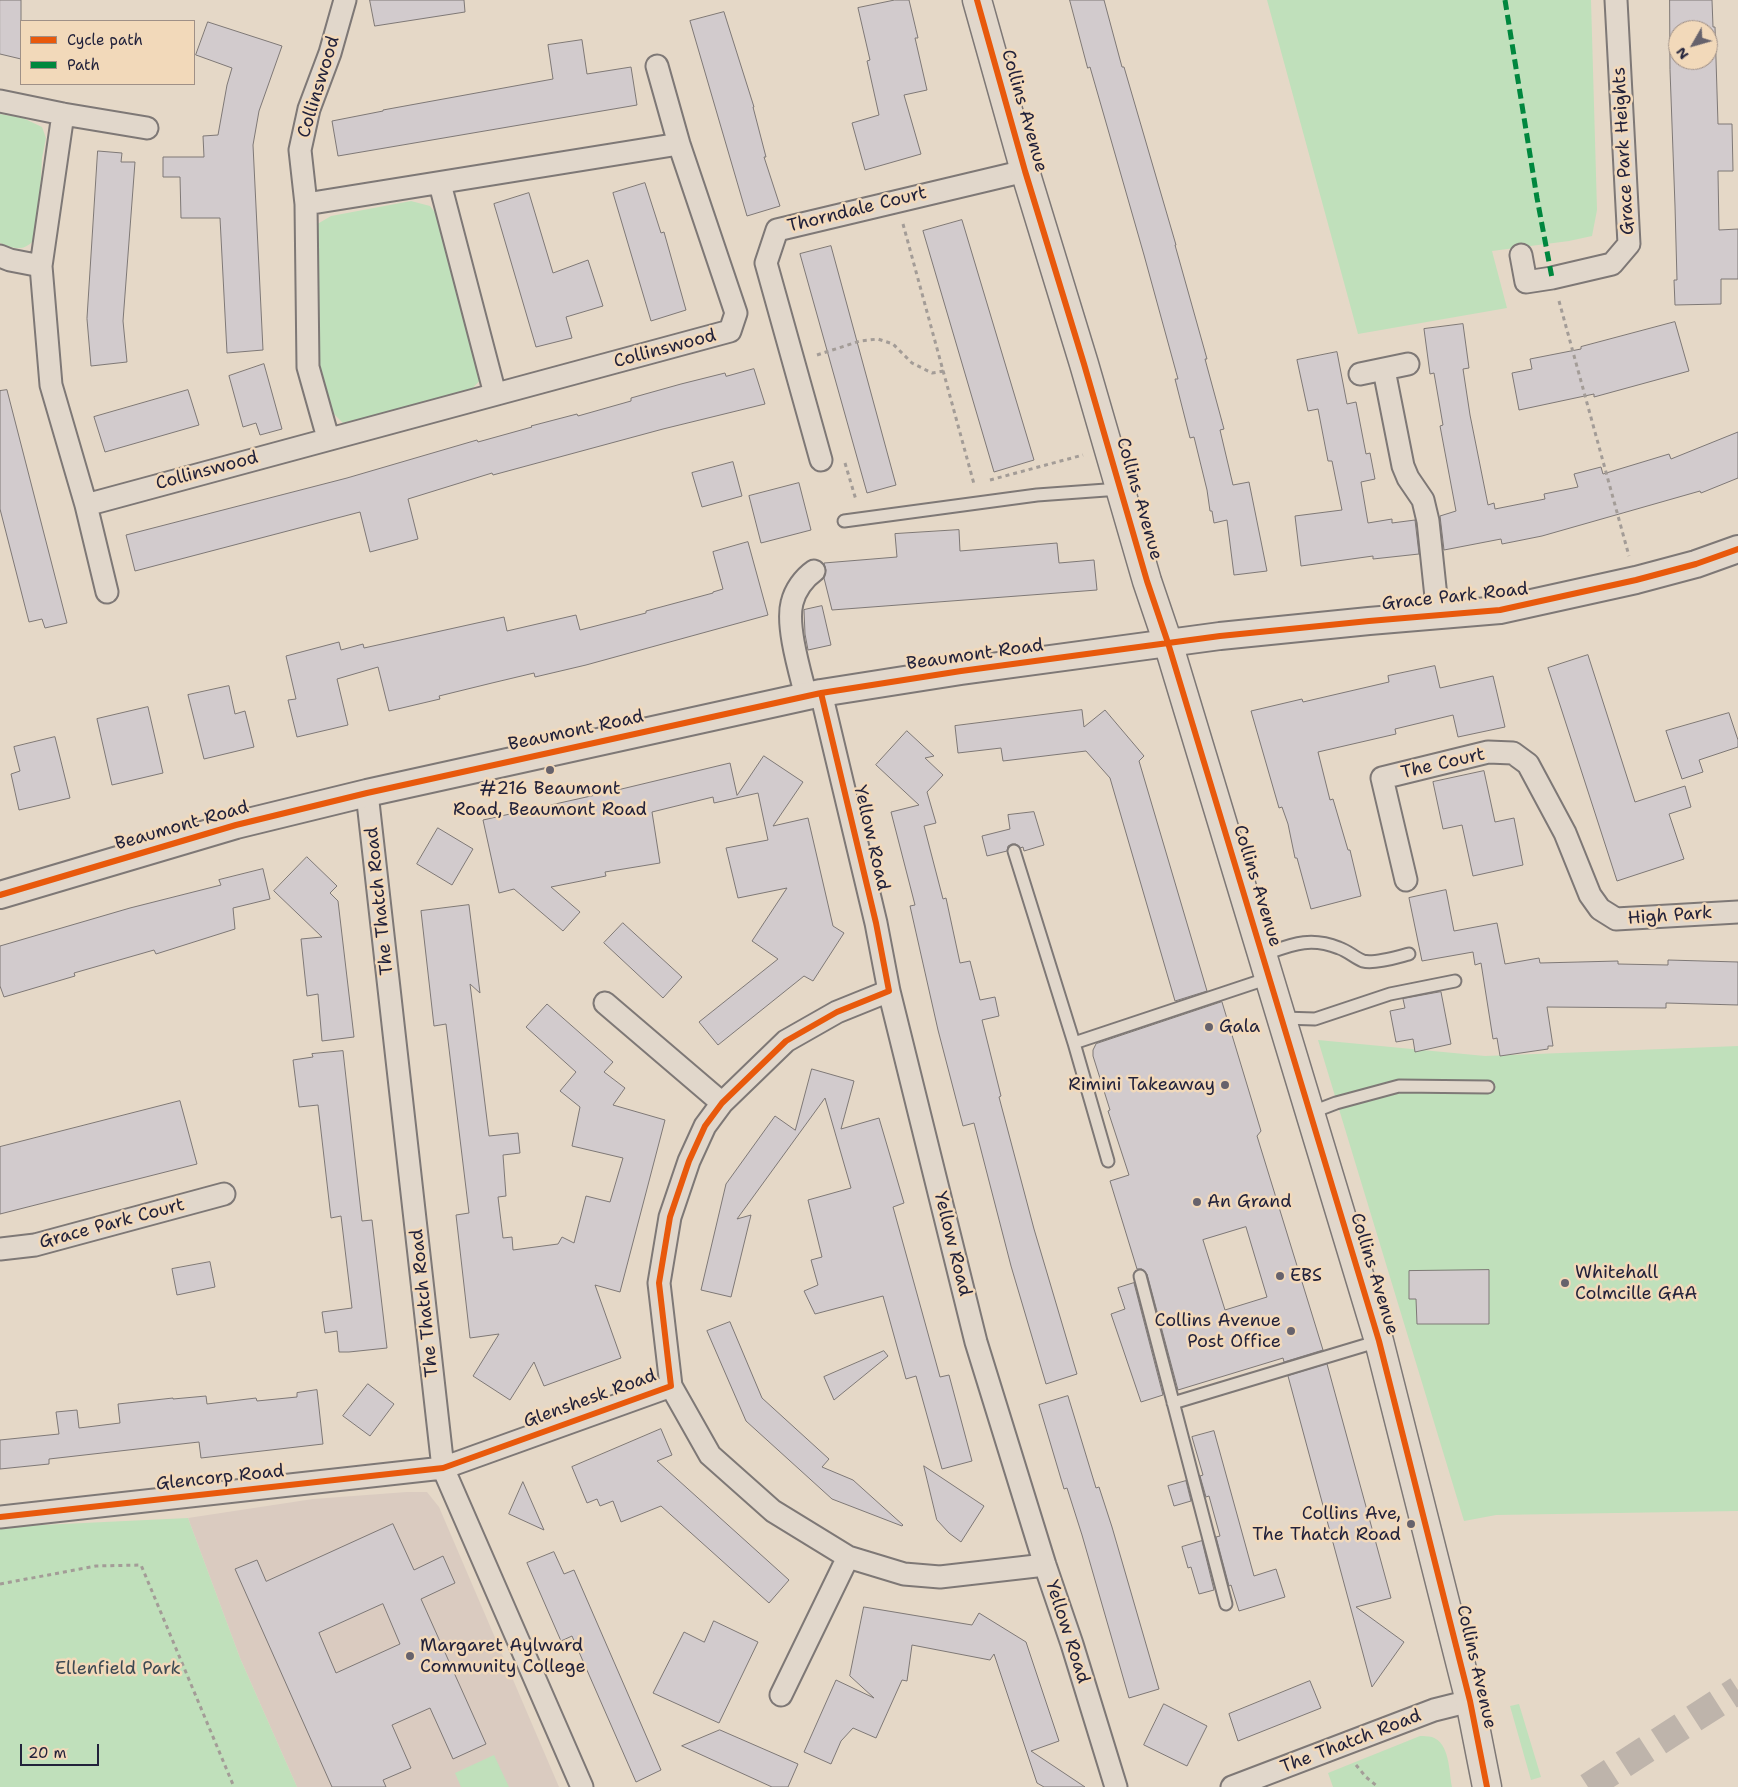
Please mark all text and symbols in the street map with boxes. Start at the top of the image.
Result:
legend [20,20,195,85]
north arrow [1668,20,1718,70]
text: Cycle path [67,30,143,50]
street label: Collinswood [293,34,345,140]
text: N [1671,44,1692,64]
street label: Collins Avenue [996,47,1052,175]
text: Path [67,55,100,75]
street label: Grace Park Heights [1609,66,1639,236]
street label: Thorndale Court [785,182,929,238]
street label: Collinswood [611,325,719,373]
street label: Collins Avenue [1111,435,1167,563]
street label: Collinswood [153,447,261,495]
street label: Grace Park Road [1381,579,1529,615]
street label: Beaumont Road [905,635,1045,675]
street label: Beaumont Road [506,706,646,756]
street label: The Court [1399,744,1487,784]
marker: #216 Beaumont Road, Beaumont Road [544,764,556,776]
place label: #216 Beaumont Road, Beaumont Road [453,778,647,821]
street label: Yellow Road [848,783,894,893]
street label: Beaumont Road [113,797,251,855]
street label: Collins Avenue [1228,822,1286,950]
street label: The Thatch Road [361,826,399,976]
street label: High Park [1627,902,1713,930]
place label: Gala [1219,1016,1260,1038]
marker: Gala [1203,1021,1215,1033]
place label: Rimini Takeaway [1068,1074,1215,1096]
marker: Rimini Takeaway [1219,1079,1231,1091]
street label: Yellow Road [929,1189,975,1299]
place label: An Grand [1207,1191,1292,1213]
street label: Grace Park Court [37,1194,187,1254]
marker: An Grand [1191,1196,1203,1208]
street label: Collins Avenue [1345,1210,1403,1338]
street label: The Thatch Road [406,1228,444,1378]
place label: Whitehall Colmcille GAA [1575,1262,1697,1304]
place label: EBS [1290,1265,1322,1287]
marker: EBS [1274,1270,1286,1282]
marker: Whitehall Colmcille GAA [1559,1277,1571,1289]
place label: Collins Avenue Post Office [1155,1310,1281,1352]
marker: Collins Avenue Post Office [1285,1325,1297,1337]
street label: Glenshesk Road [521,1365,659,1433]
street label: Glencorp Road [155,1461,285,1495]
place label: Collins Ave, The Thatch Road [1252,1503,1401,1546]
marker: Collins Ave, The Thatch Road [1405,1518,1417,1530]
street label: Yellow Road [1040,1578,1094,1686]
street label: Collins Avenue [1451,1603,1501,1731]
place label: Margaret Aylward Community College [420,1635,586,1678]
marker: Margaret Aylward Community College [404,1650,416,1662]
park label: Ellenfield Park [55,1658,181,1680]
street label: The Thatch Road [1278,1705,1424,1779]
scale bar [22,1734,101,1766]
text: 20 m [28,1743,67,1763]

